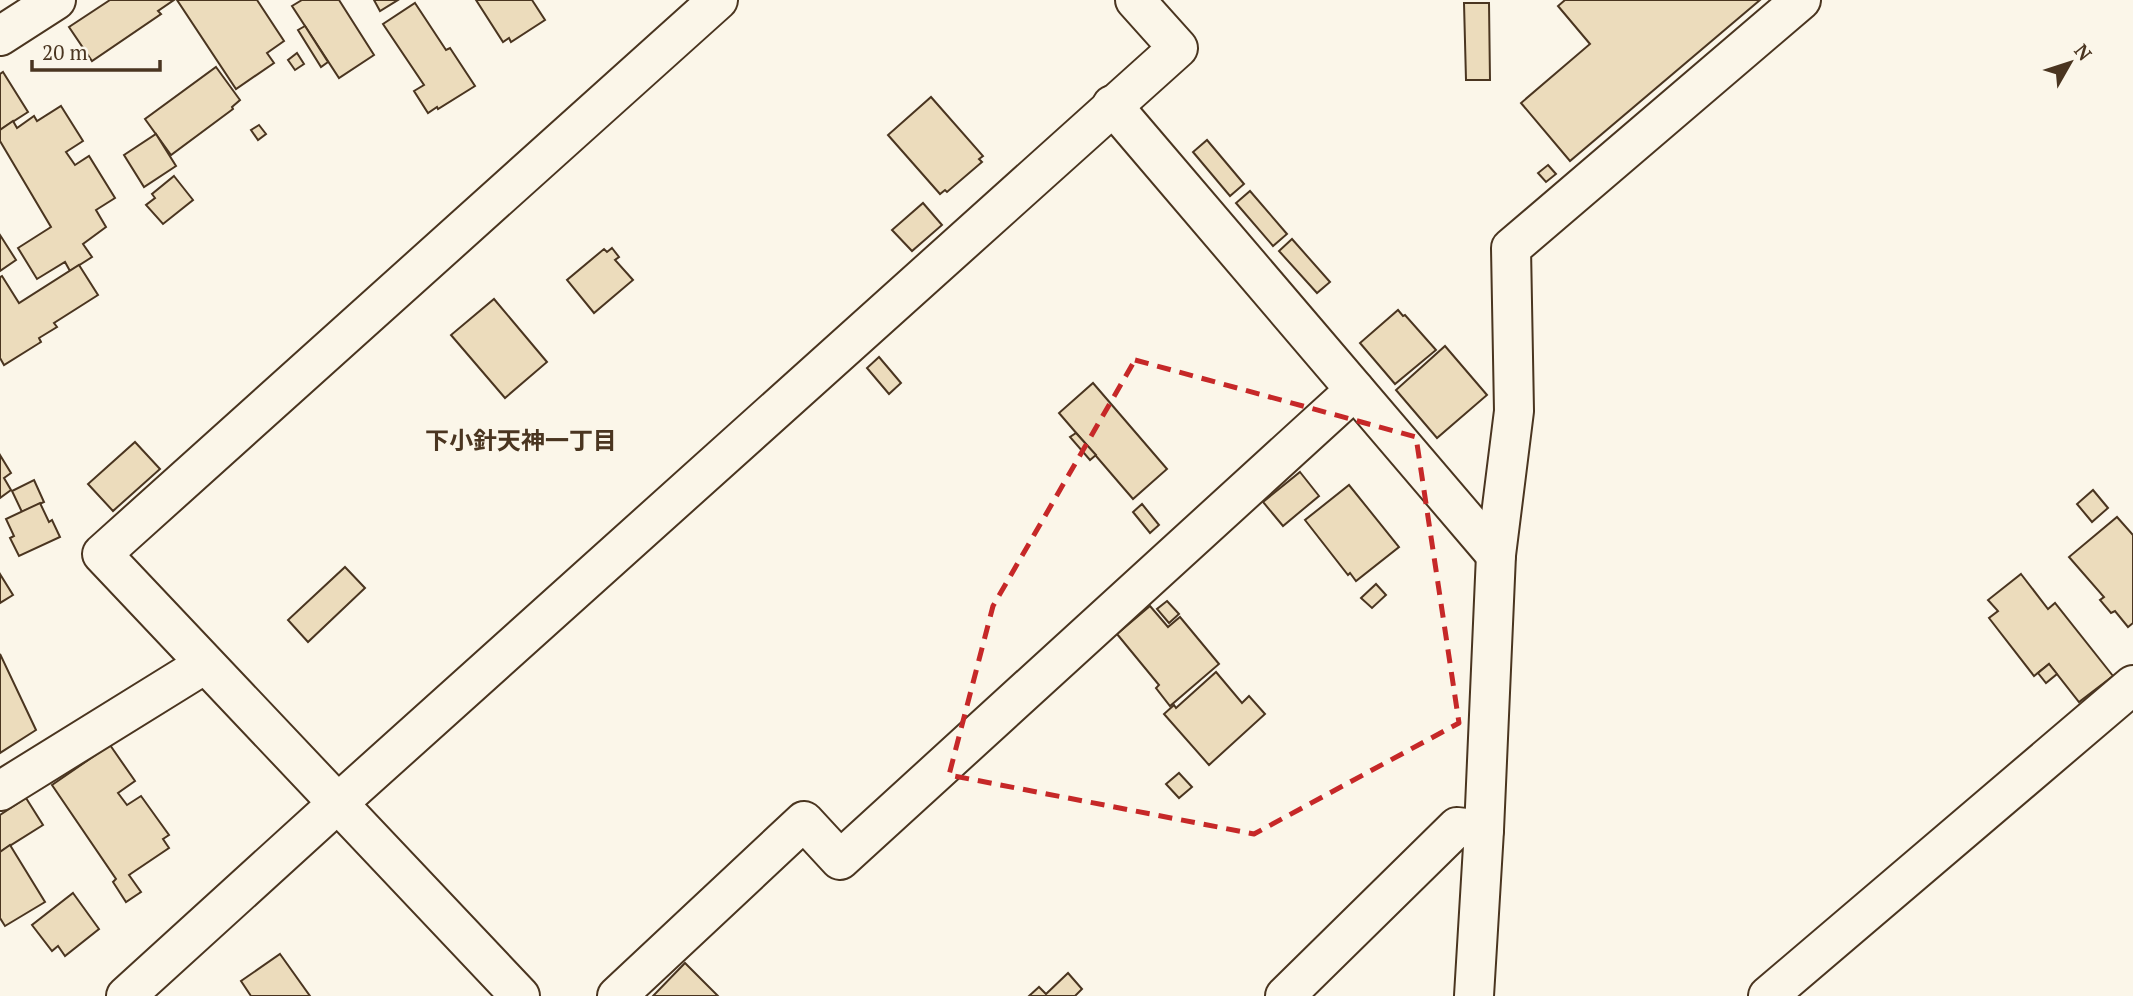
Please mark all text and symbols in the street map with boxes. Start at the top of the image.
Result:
scale bar [32,28,159,72]
north arrow [2035,28,2105,98]
text: 20 m [42,38,88,66]
text: N [2069,39,2098,66]
district label: 下小針天神一丁目 [425,424,617,456]

